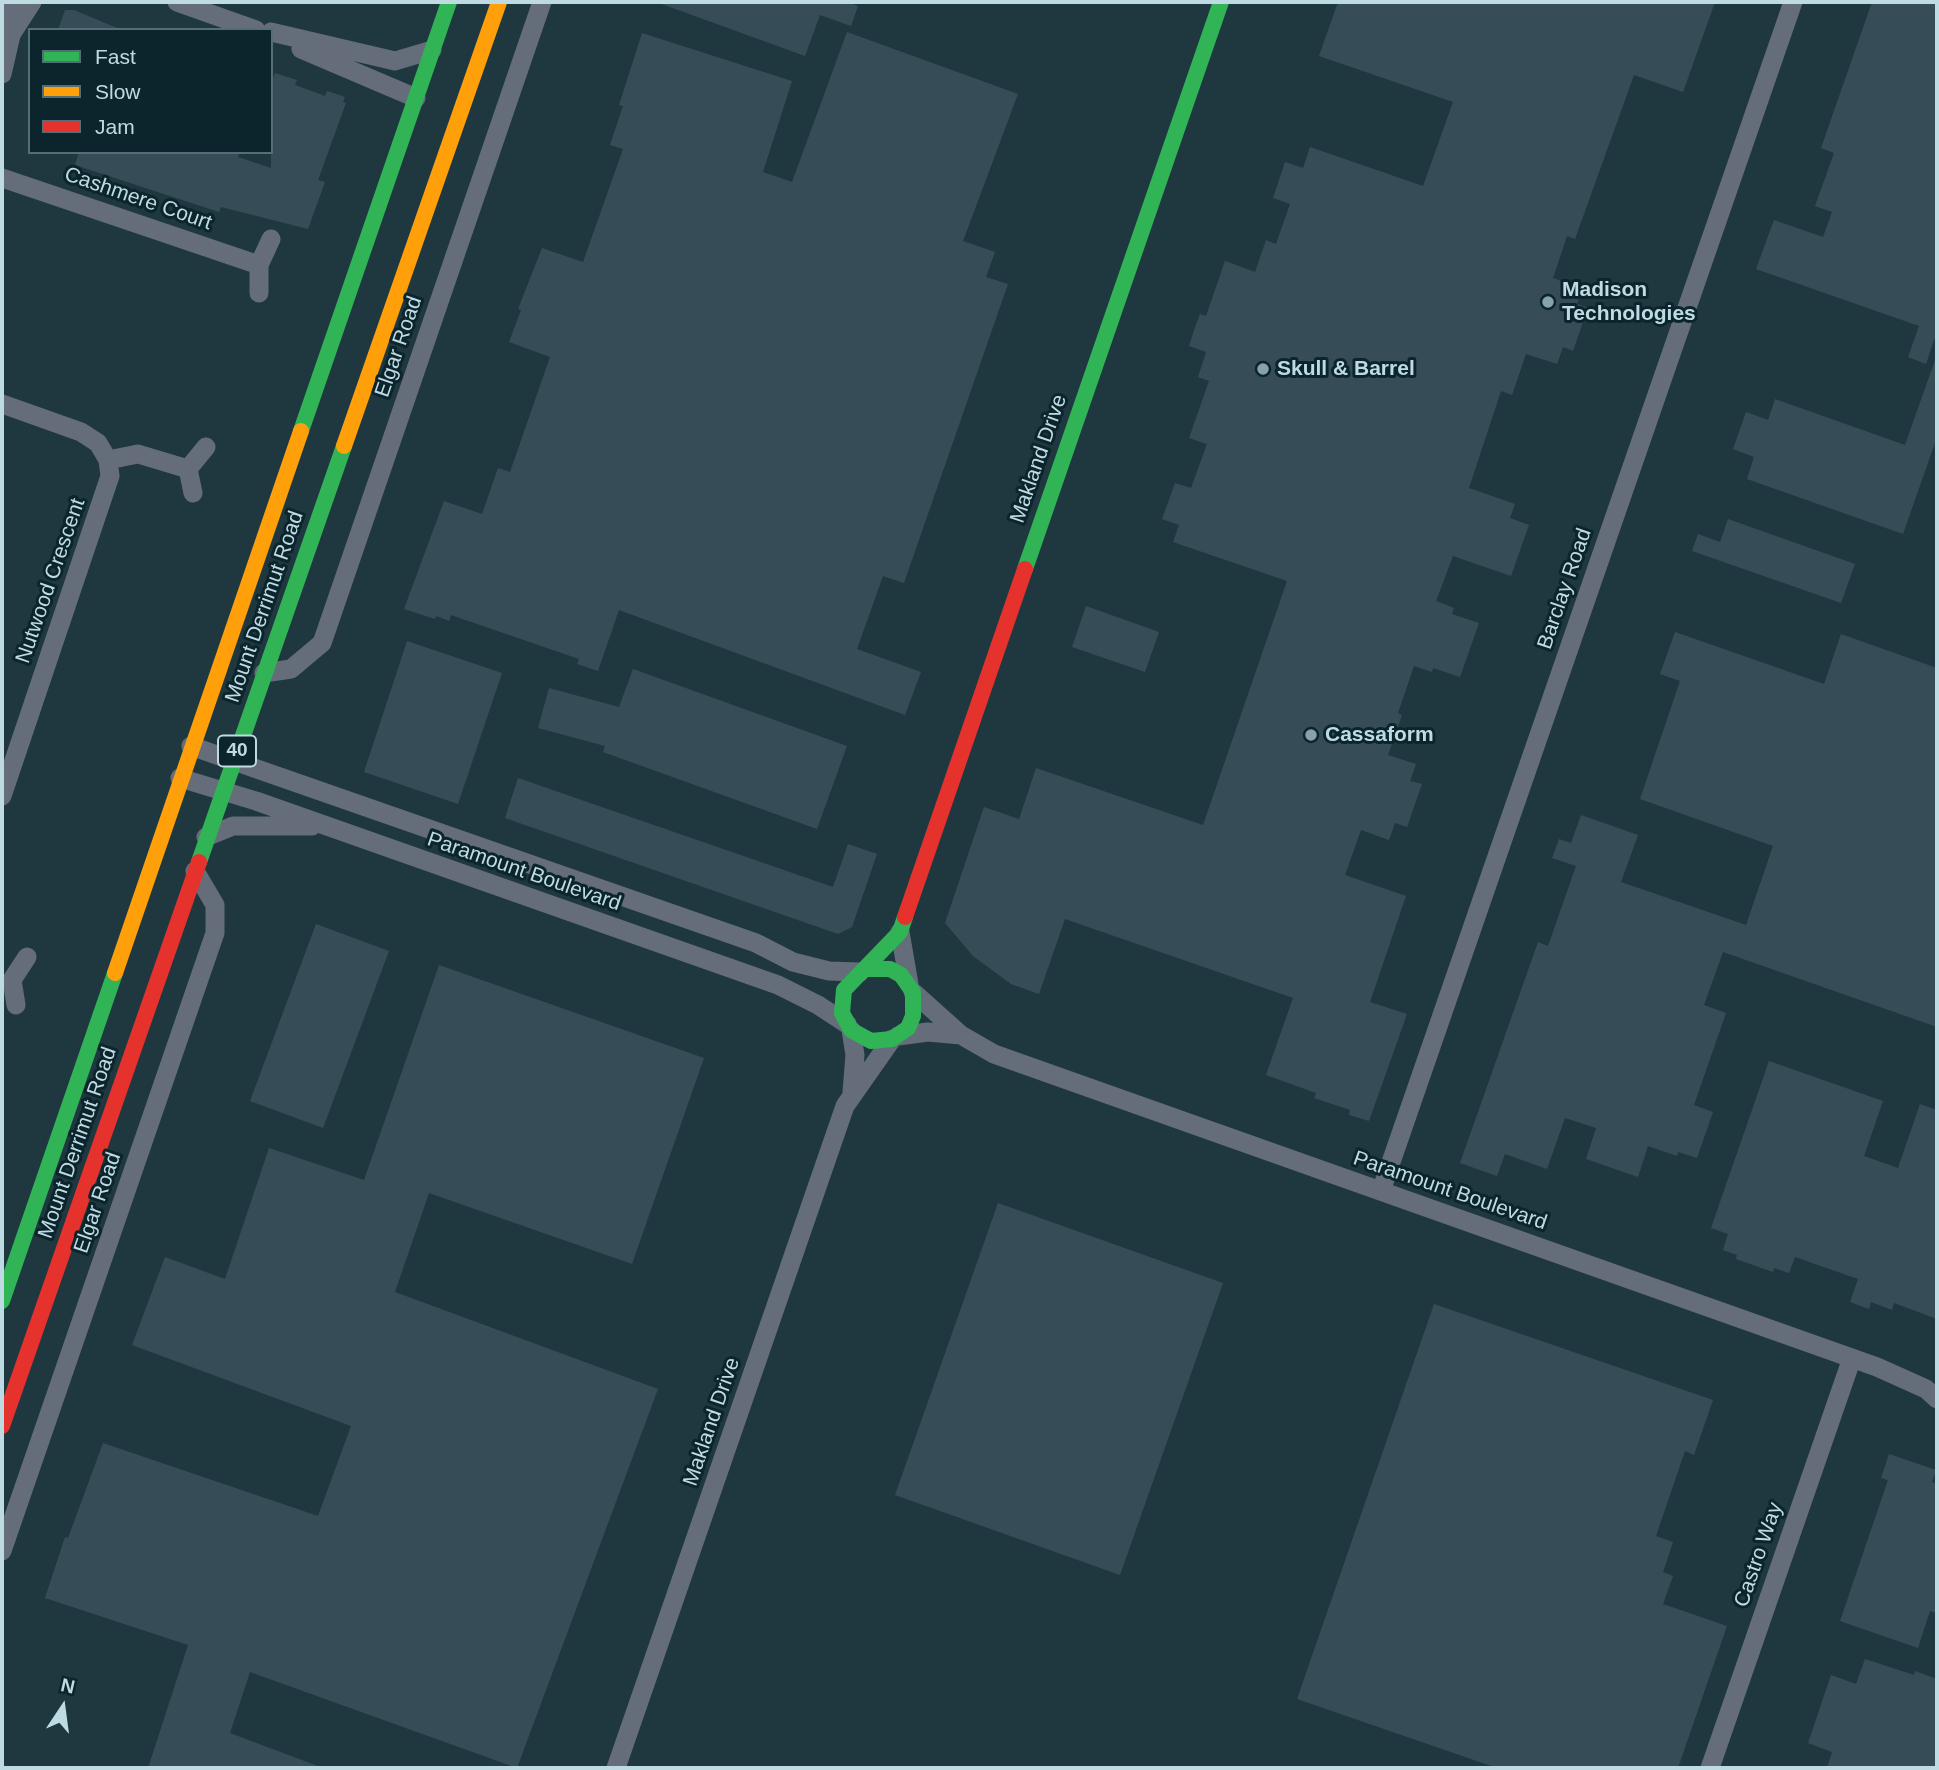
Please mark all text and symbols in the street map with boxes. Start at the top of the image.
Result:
legend [28,28,273,154]
text: Fast [95,45,136,68]
text: Slow [95,80,141,103]
text: Jam [95,115,135,138]
street label: Cashmere Court [61,162,215,236]
place label: Madison Technologies [1562,277,1696,327]
street label: Elgar Road [370,293,428,401]
marker: Madison Technologies [1540,294,1556,310]
place label: Skull & Barrel [1277,356,1415,382]
marker: Skull & Barrel [1255,361,1271,377]
street label: Makland Drive [1005,391,1073,527]
street label: Nutwood Crescent [11,495,91,667]
street label: Mount Derrimut Road [220,508,310,706]
street label: Barclay Road [1533,525,1597,653]
place label: Cassaform [1325,722,1434,748]
marker: Cassaform [1303,727,1319,743]
road number: 40 [218,736,256,766]
street label: Paramount Boulevard [424,827,624,917]
street label: Mount Derrimut Road [33,1044,123,1242]
street label: Paramount Boulevard [1350,1146,1550,1236]
street label: Elgar Road [69,1149,127,1257]
street label: Makland Drive [678,1354,746,1490]
street label: Castro Way [1729,1499,1789,1611]
north arrow [28,1672,98,1742]
text: N [59,1674,77,1698]

